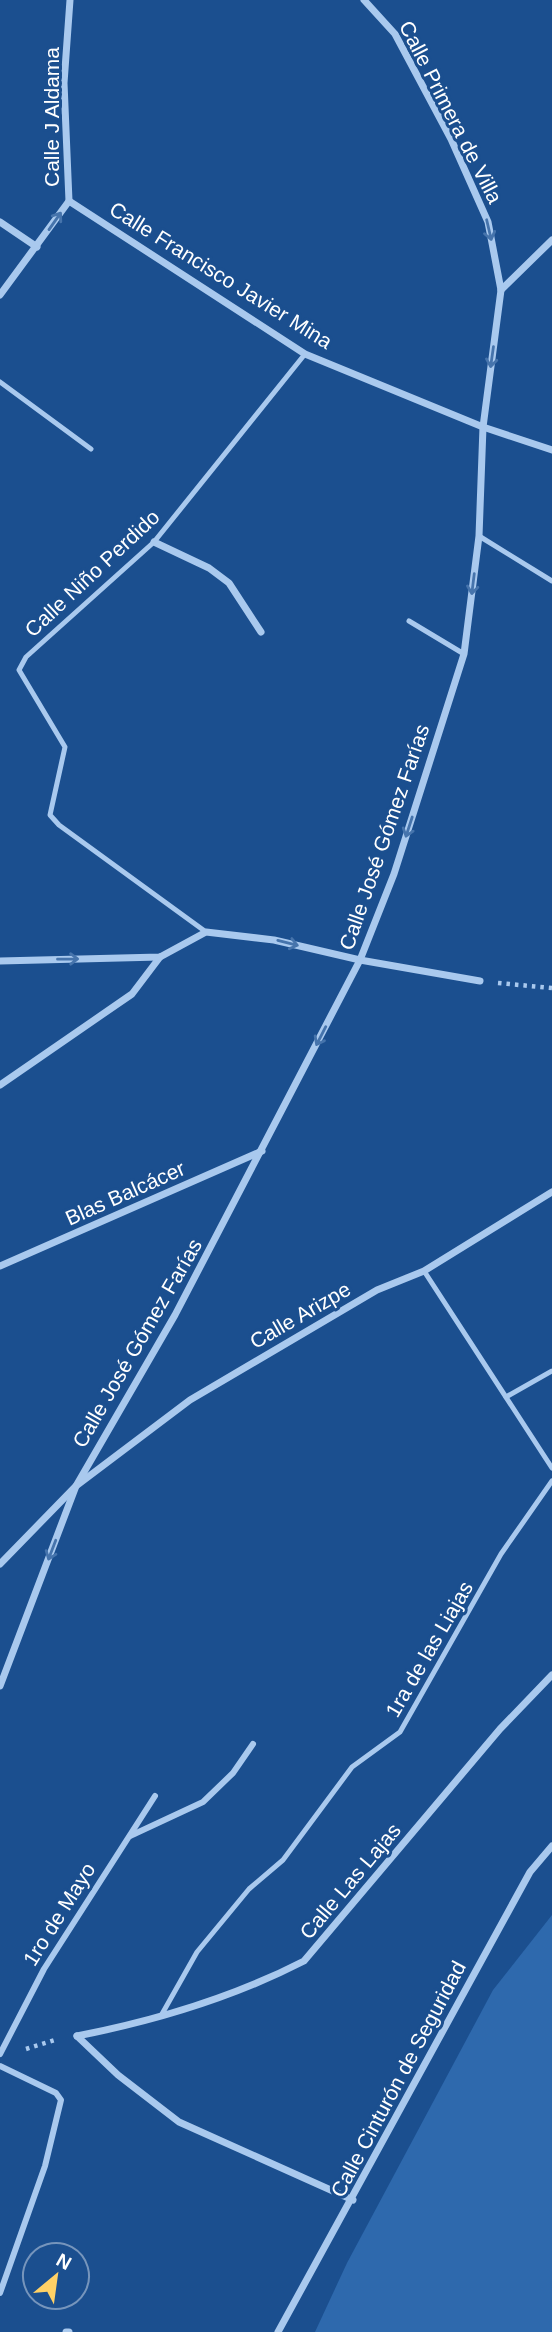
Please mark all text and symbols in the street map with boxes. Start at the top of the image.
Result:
street label: Calle Primera de Villa [395,17,507,207]
street label: Calle J Aldama [40,47,63,187]
street label: Calle Francisco Javier Mina [106,197,337,353]
one-way arrow [48,212,62,231]
one-way arrow [483,218,497,241]
one-way arrow [485,346,498,368]
street label: Calle Niño Perdido [20,505,164,641]
one-way arrow [466,572,479,595]
street label: Calle José Gómez Farías [335,721,433,953]
one-way arrow [402,815,414,837]
one-way arrow [276,937,299,950]
one-way arrow [56,952,79,966]
one-way arrow [314,1025,328,1046]
street label: Blas Balcácer [62,1156,188,1230]
street label: Calle José Gómez Farías [68,1235,206,1451]
street label: Calle Arizpe [246,1277,354,1353]
one-way arrow [44,1538,57,1560]
street label: 1ra de las Liajas [381,1577,477,1721]
street label: Calle Las Lajas [295,1819,405,1943]
street label: 1ro de Mayo [18,1858,100,1970]
street label: Calle Cinturón de Seguridad [326,1957,470,2201]
north arrow [21,2241,91,2311]
text: N [53,2249,75,2274]

